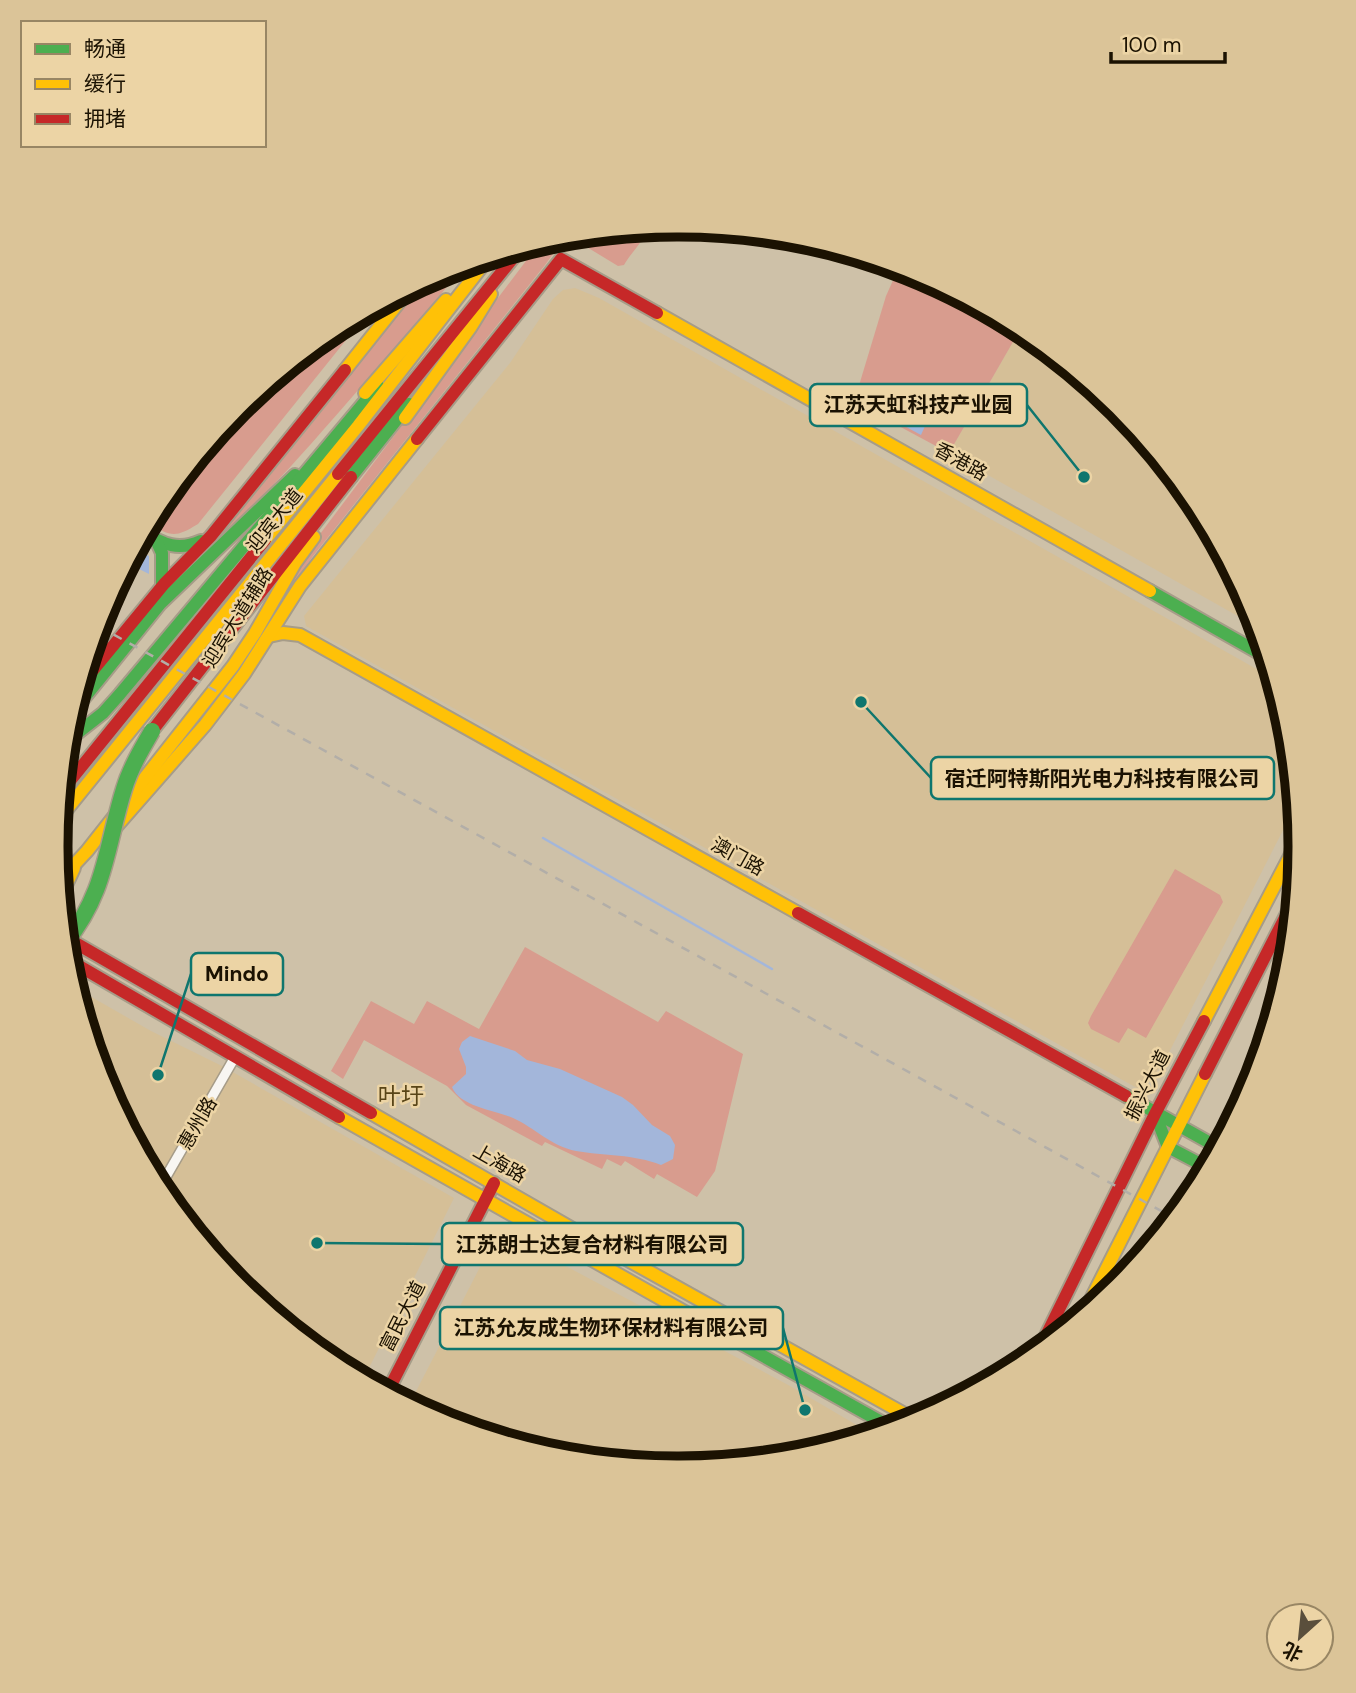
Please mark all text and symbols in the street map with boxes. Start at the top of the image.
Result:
legend [21,21,266,147]
scale bar [1111,21,1225,65]
text: 100 m [1122,31,1182,59]
text: 畅通 [84,35,126,63]
text: 缓行 [84,70,126,98]
text: 拥堵 [84,105,126,133]
callout: 江苏天虹科技产业园 [810,384,1027,426]
text: 江苏天虹科技产业园 [824,391,1013,419]
street label: 香港路 [930,437,992,486]
street label: 迎宾大道 [241,483,308,558]
street label: 迎宾大道辅路 [197,562,278,672]
callout: 宿迁阿特斯阳光电力科技有限公司 [931,757,1274,799]
text: 宿迁阿特斯阳光电力科技有限公司 [945,765,1260,793]
street label: 澳门路 [707,832,769,881]
callout: Mindo [191,953,283,995]
text: Mindo [205,960,269,988]
street label: 振兴大道 [1119,1046,1176,1125]
district label: 叶圩 [378,1081,424,1111]
street label: 惠州路 [172,1092,223,1154]
street label: 上海路 [469,1138,531,1189]
callout: 江苏朗士达复合材料有限公司 [442,1223,743,1265]
text: 江苏朗士达复合材料有限公司 [456,1231,729,1259]
street label: 富民大道 [374,1277,431,1356]
callout: 江苏允友成生物环保材料有限公司 [440,1307,783,1349]
text: 江苏允友成生物环保材料有限公司 [454,1314,769,1342]
north arrow [1265,1602,1335,1672]
text: 北 [1278,1636,1307,1667]

